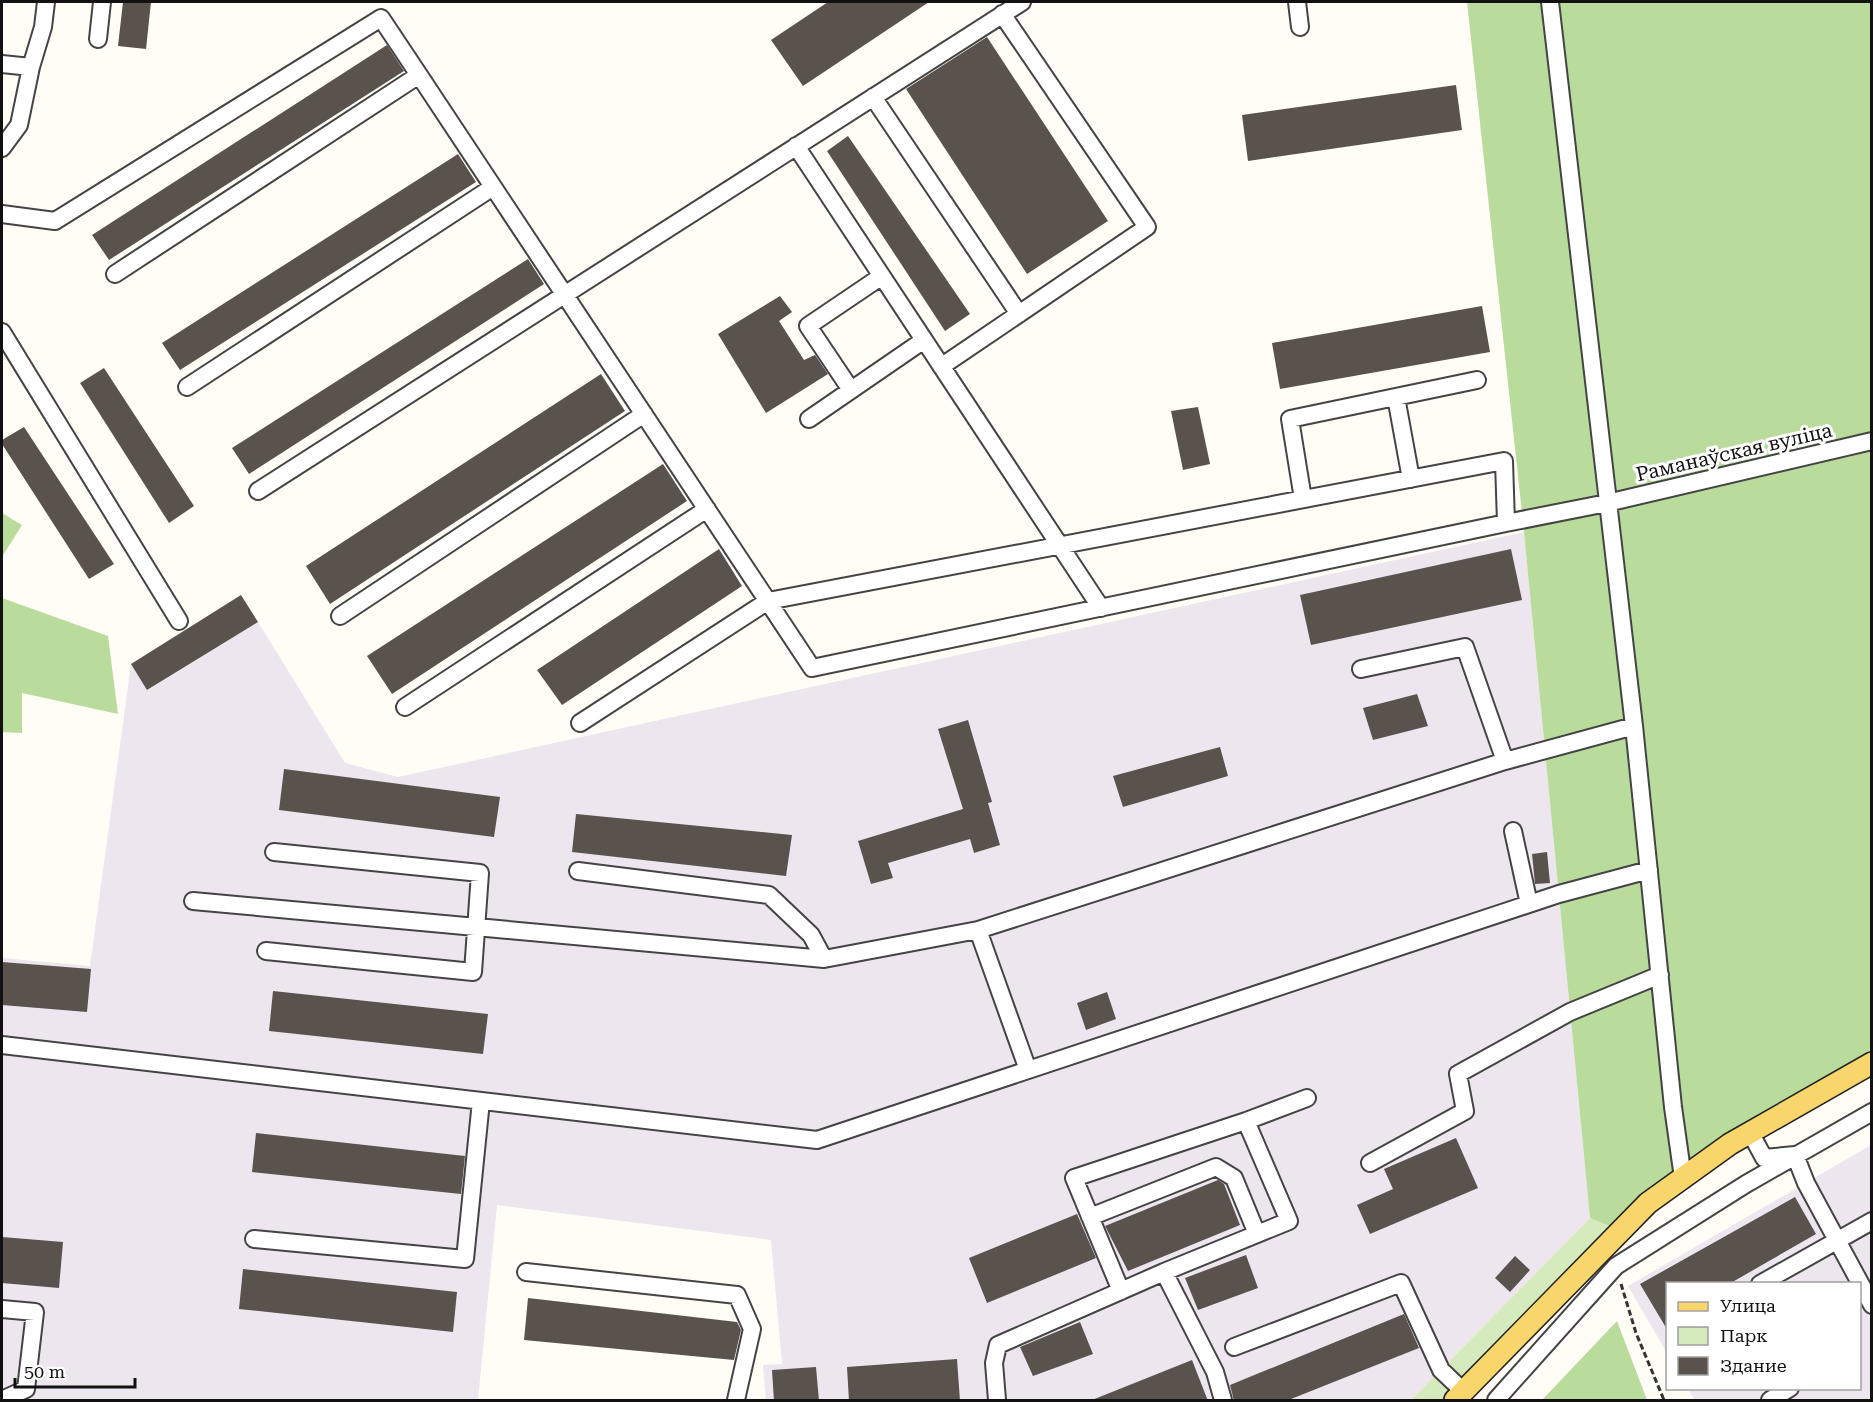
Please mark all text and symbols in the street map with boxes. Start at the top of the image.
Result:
street label: Раманаўская вуліца [1633,418,1835,486]
legend [1666,1282,1861,1390]
text: Улица [1720,1295,1776,1316]
text: Парк [1720,1325,1768,1346]
scale bar [15,1351,135,1389]
text: Здание [1720,1355,1787,1376]
text: 50 m [24,1361,65,1382]

